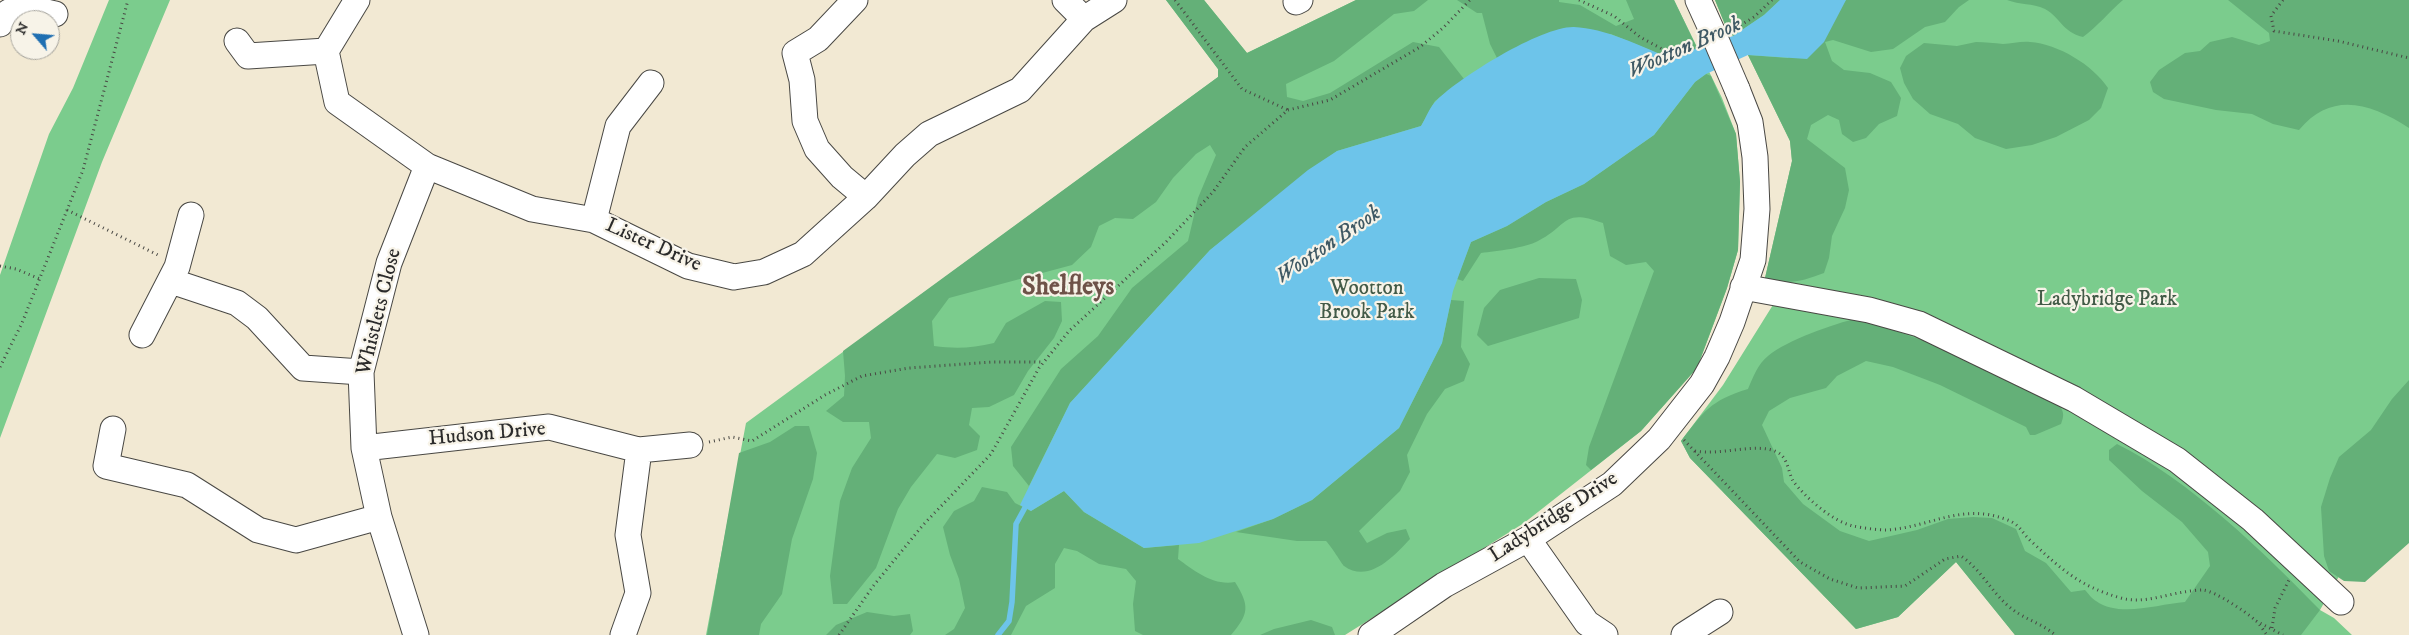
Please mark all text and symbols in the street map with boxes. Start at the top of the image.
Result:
north arrow [10,10,60,60]
water label: Wootton Brook [1624,12,1746,86]
text: N [12,19,33,38]
water label: Wootton Brook [1271,201,1387,291]
street label: Lister Drive [601,214,705,278]
street label: Whistlets Close [352,246,408,378]
district label: Shelfleys [1022,273,1114,305]
park label: Wootton Brook Park [1319,277,1415,327]
park label: Ladybridge Park [2037,288,2177,314]
street label: Hudson Drive [427,417,547,453]
street label: Ladybridge Drive [1485,467,1623,569]

